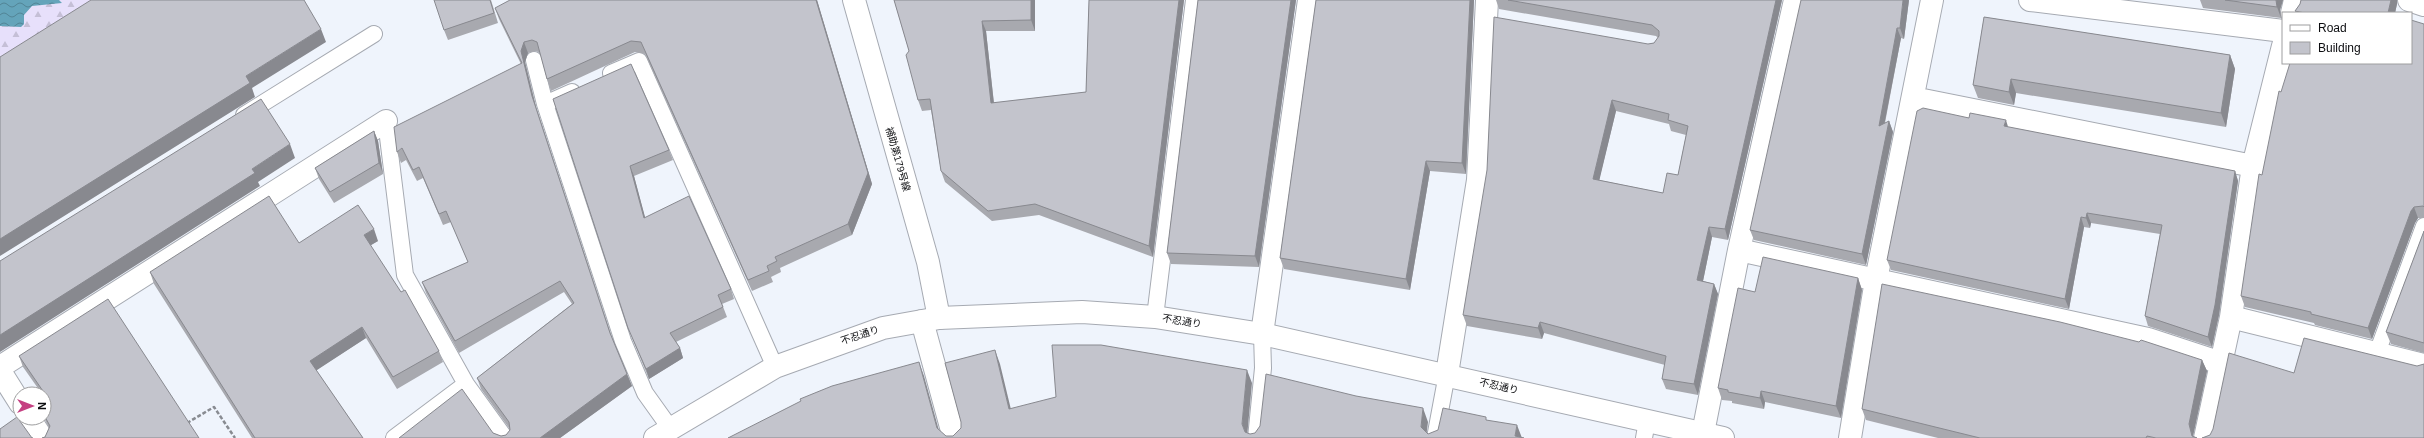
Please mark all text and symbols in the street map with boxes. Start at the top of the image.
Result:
legend [2282,12,2412,64]
text: Road [2318,21,2347,35]
text: Building [2318,41,2361,55]
street label: 補助第179号線 [884,125,912,193]
street label: 不忍通り [1161,312,1203,330]
street label: 不忍通り [839,324,881,346]
street label: 不忍通り [1478,376,1520,396]
north arrow [12,386,52,426]
text: N [36,402,48,410]

